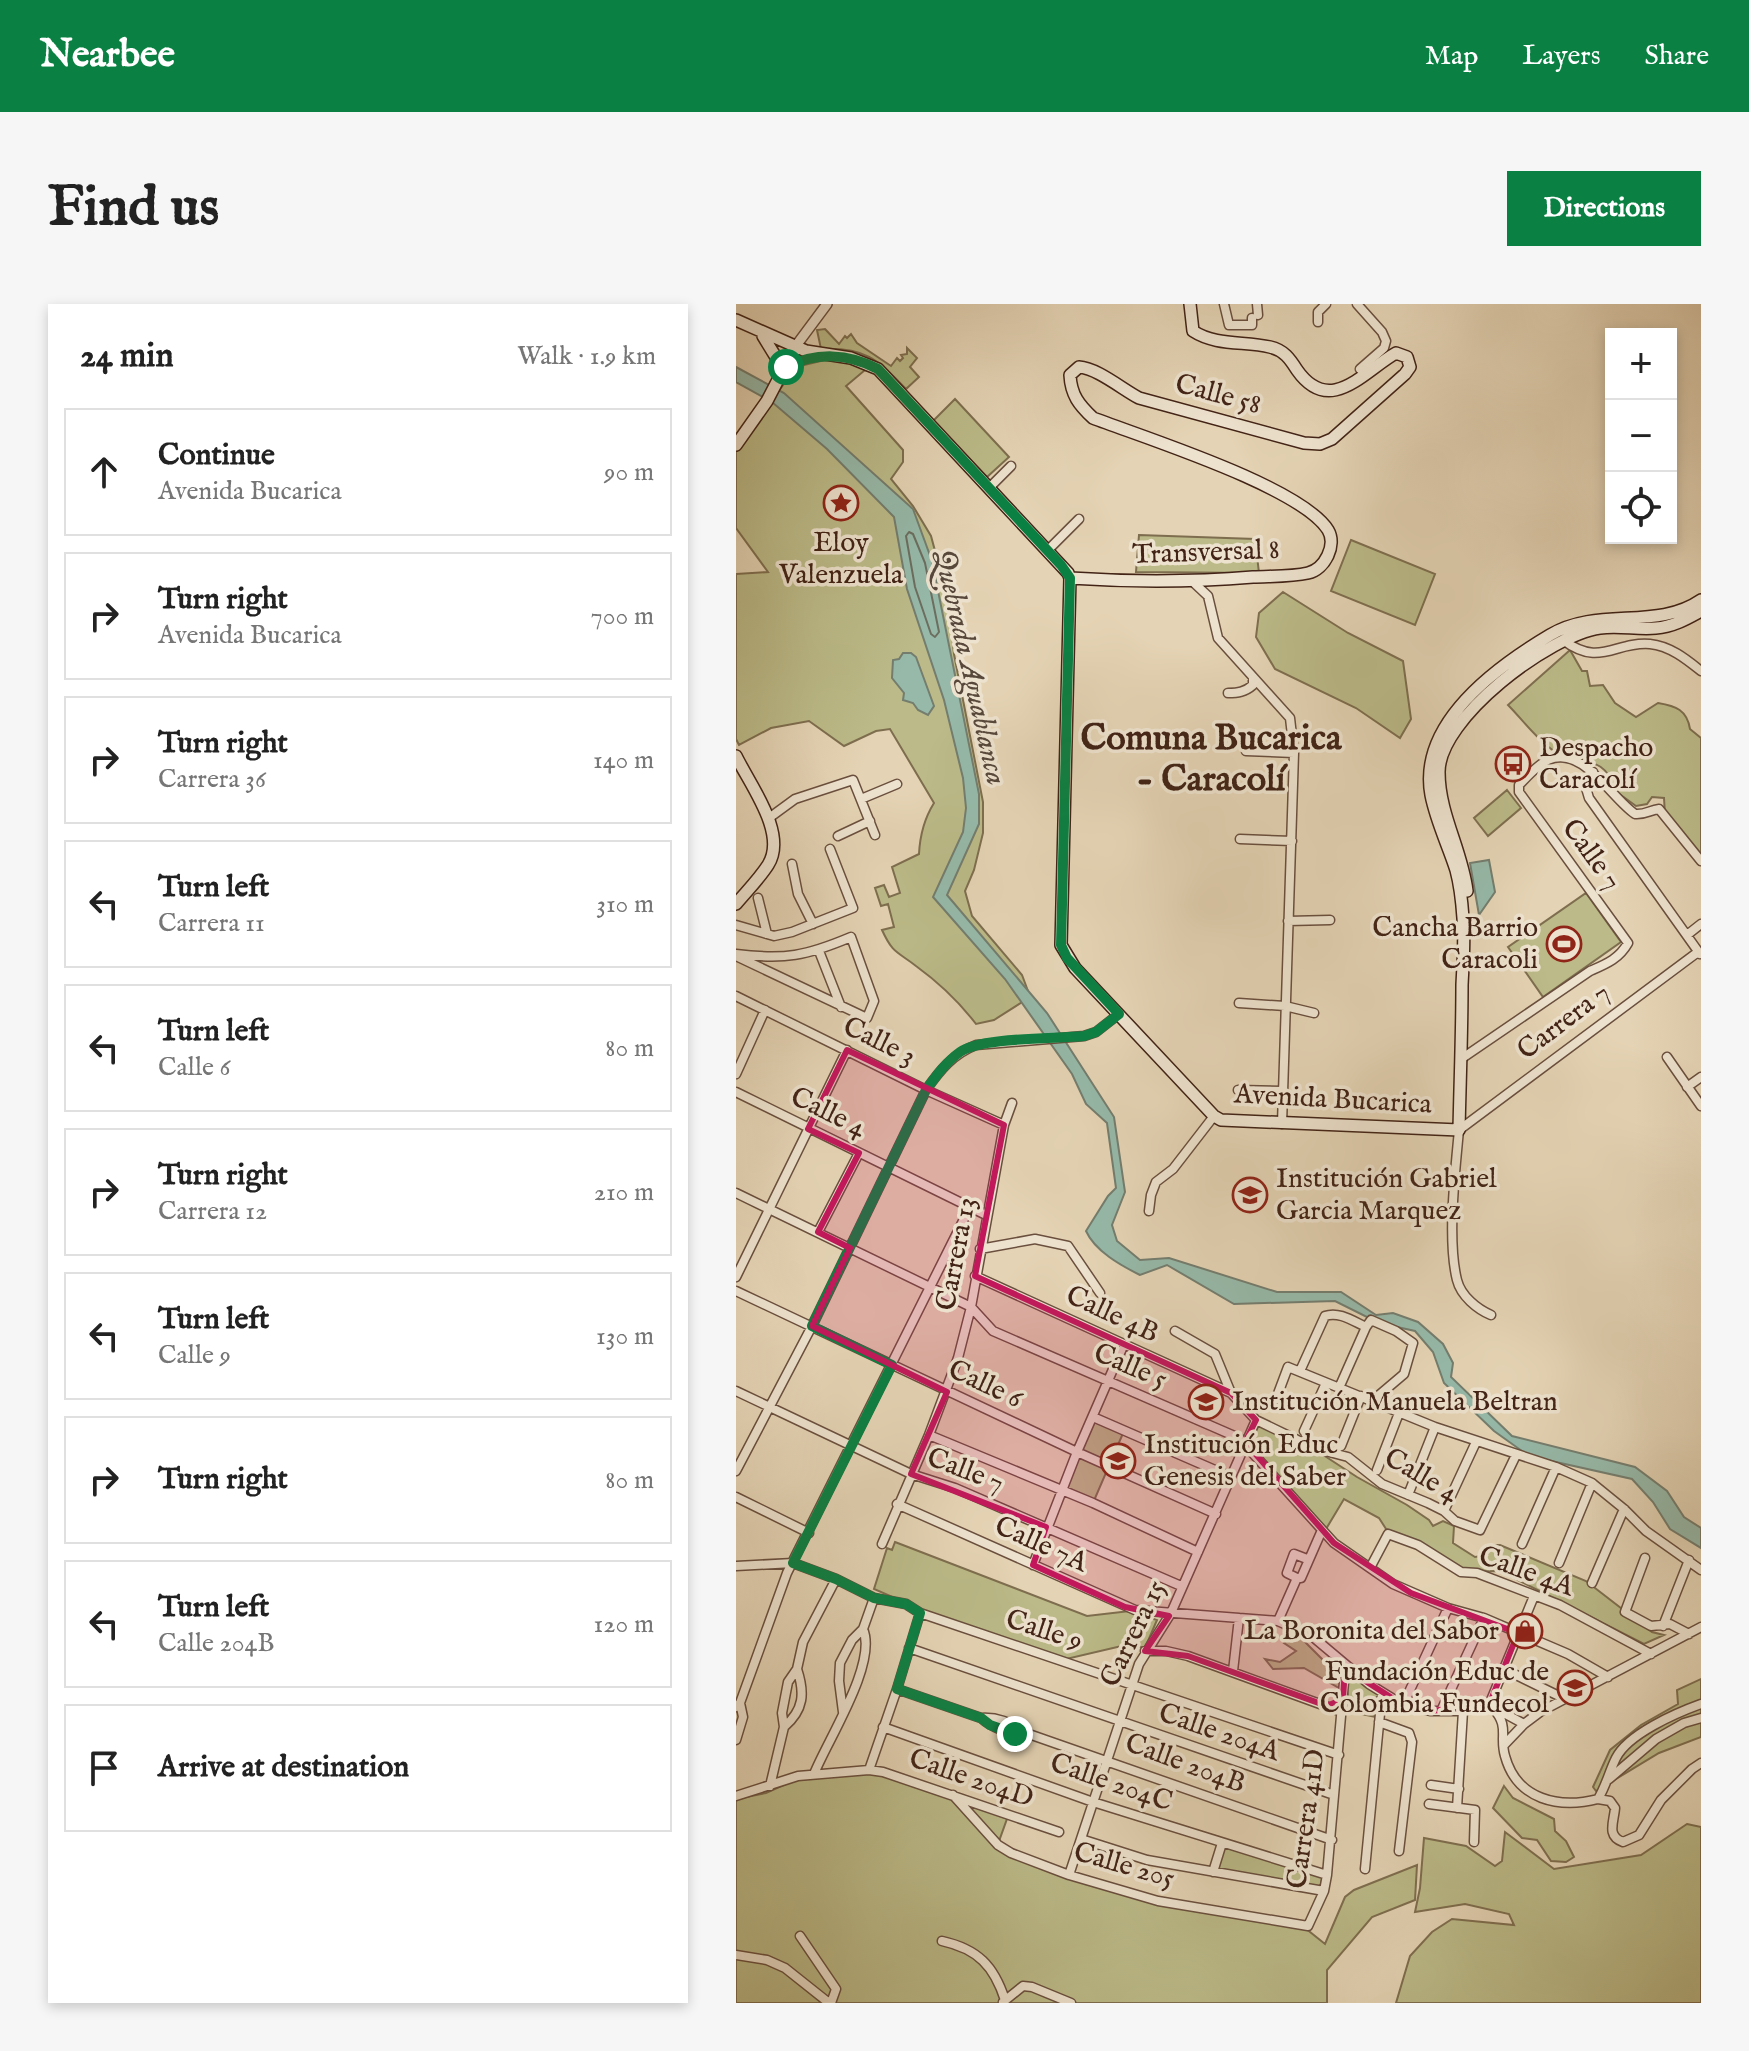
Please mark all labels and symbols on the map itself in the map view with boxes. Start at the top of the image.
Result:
route start [768,349,804,385]
street label: Calle 58 [1171,367,1265,423]
place icon: Eloy Valenzuela [822,484,860,522]
place label: Eloy Valenzuela [778,526,904,593]
street label: Transversal 8 [1132,533,1280,573]
water label: Quebrada Aguablanca [923,545,1015,789]
district label: Comuna Bucarica - Caracolí [1080,716,1343,803]
place label: Despacho Caracolí [1539,731,1653,798]
bus stop icon: Despacho Caracolí [1494,745,1532,783]
street label: Calle 7 [1554,813,1628,897]
place label: Cancha Barrio Caracoli [1372,911,1538,978]
sports icon: Cancha Barrio Caracoli [1545,925,1583,963]
street label: Carrera 7 [1511,976,1617,1068]
street label: Calle 3 [837,1009,921,1075]
street label: Avenida Bucarica [1232,1077,1434,1123]
street label: Calle 4 [784,1080,872,1146]
place label: Institución Gabriel Garcia Marquez [1276,1162,1497,1229]
school or university icon: Institución Gabriel Garcia Marquez [1231,1176,1269,1214]
street label: Carrera 13 [929,1194,985,1314]
street label: Calle 4B [1060,1278,1164,1352]
street label: Calle 5 [1088,1336,1172,1398]
street label: Calle 6 [942,1353,1029,1418]
school or university icon: Institución Manuela Beltran [1187,1383,1225,1421]
place label: Institución Manuela Beltran [1232,1385,1558,1420]
place label: Institución Educ Genesis del Saber [1144,1428,1346,1495]
street label: Calle 7 [922,1440,1008,1502]
street label: Calle 4 [1378,1441,1465,1511]
school or university icon: Institución Educ Genesis del Saber [1099,1442,1137,1480]
street label: Calle 7A [989,1509,1094,1581]
street label: Calle 4A [1474,1539,1579,1606]
street label: Carrera 15 [1093,1575,1175,1693]
street label: Calle 9 [1001,1602,1087,1660]
shop icon: La Boronita del Sabor [1506,1612,1544,1650]
place label: La Boronita del Sabor [1244,1614,1499,1649]
place label: Fundación Educ de Colombia Fundecol [1320,1655,1549,1722]
school or university icon: Fundación Educ de Colombia Fundecol [1556,1669,1594,1707]
street label: Calle 204A [1154,1696,1285,1770]
route end [997,1716,1033,1752]
street label: Calle 204B [1120,1726,1250,1802]
street label: Calle 204D [904,1741,1038,1817]
street label: Calle 204C [1045,1746,1177,1820]
street label: Carrera 41D [1280,1747,1334,1891]
street label: Calle 205 [1070,1835,1178,1897]

